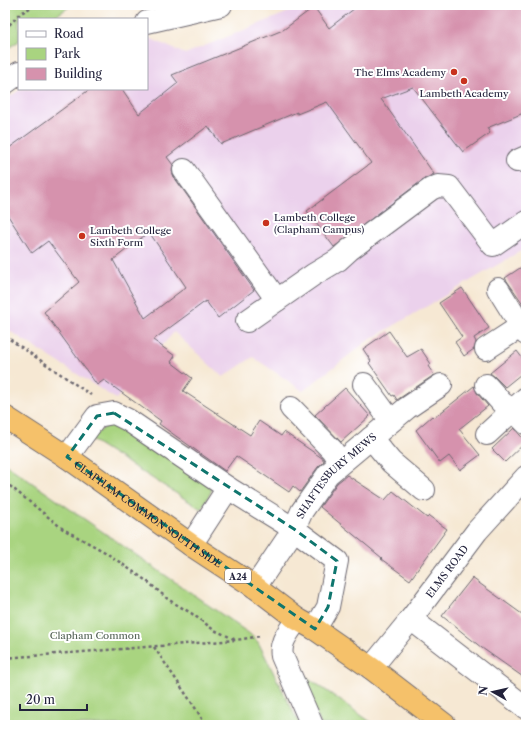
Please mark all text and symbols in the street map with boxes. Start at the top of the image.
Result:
legend [18,18,148,90]
text: Road [54,26,84,41]
text: Park [54,46,81,61]
text: Building [54,66,102,81]
place label: The Elms Academy [354,66,446,79]
marker: The Elms Academy [449,67,459,77]
marker: Lambeth Academy [459,76,469,86]
place label: Lambeth Academy [420,87,509,100]
place label: Lambeth College (Clapham Campus) [274,211,364,236]
marker: Lambeth College (Clapham Campus) [261,218,271,228]
place label: Lambeth College Sixth Form [90,224,172,249]
marker: Lambeth College Sixth Form [77,231,87,241]
street label: SHAFTESBURY MEWS [293,430,379,520]
street label: CLAPHAM COMMON SOUTH SIDE [72,458,225,570]
street label: ELMS ROAD [423,542,471,600]
road number: A24 [225,569,251,583]
park label: Clapham Common [50,629,141,642]
north arrow [473,672,513,712]
text: N [476,684,491,696]
scale bar [20,686,87,712]
text: 20 m [26,692,55,707]

